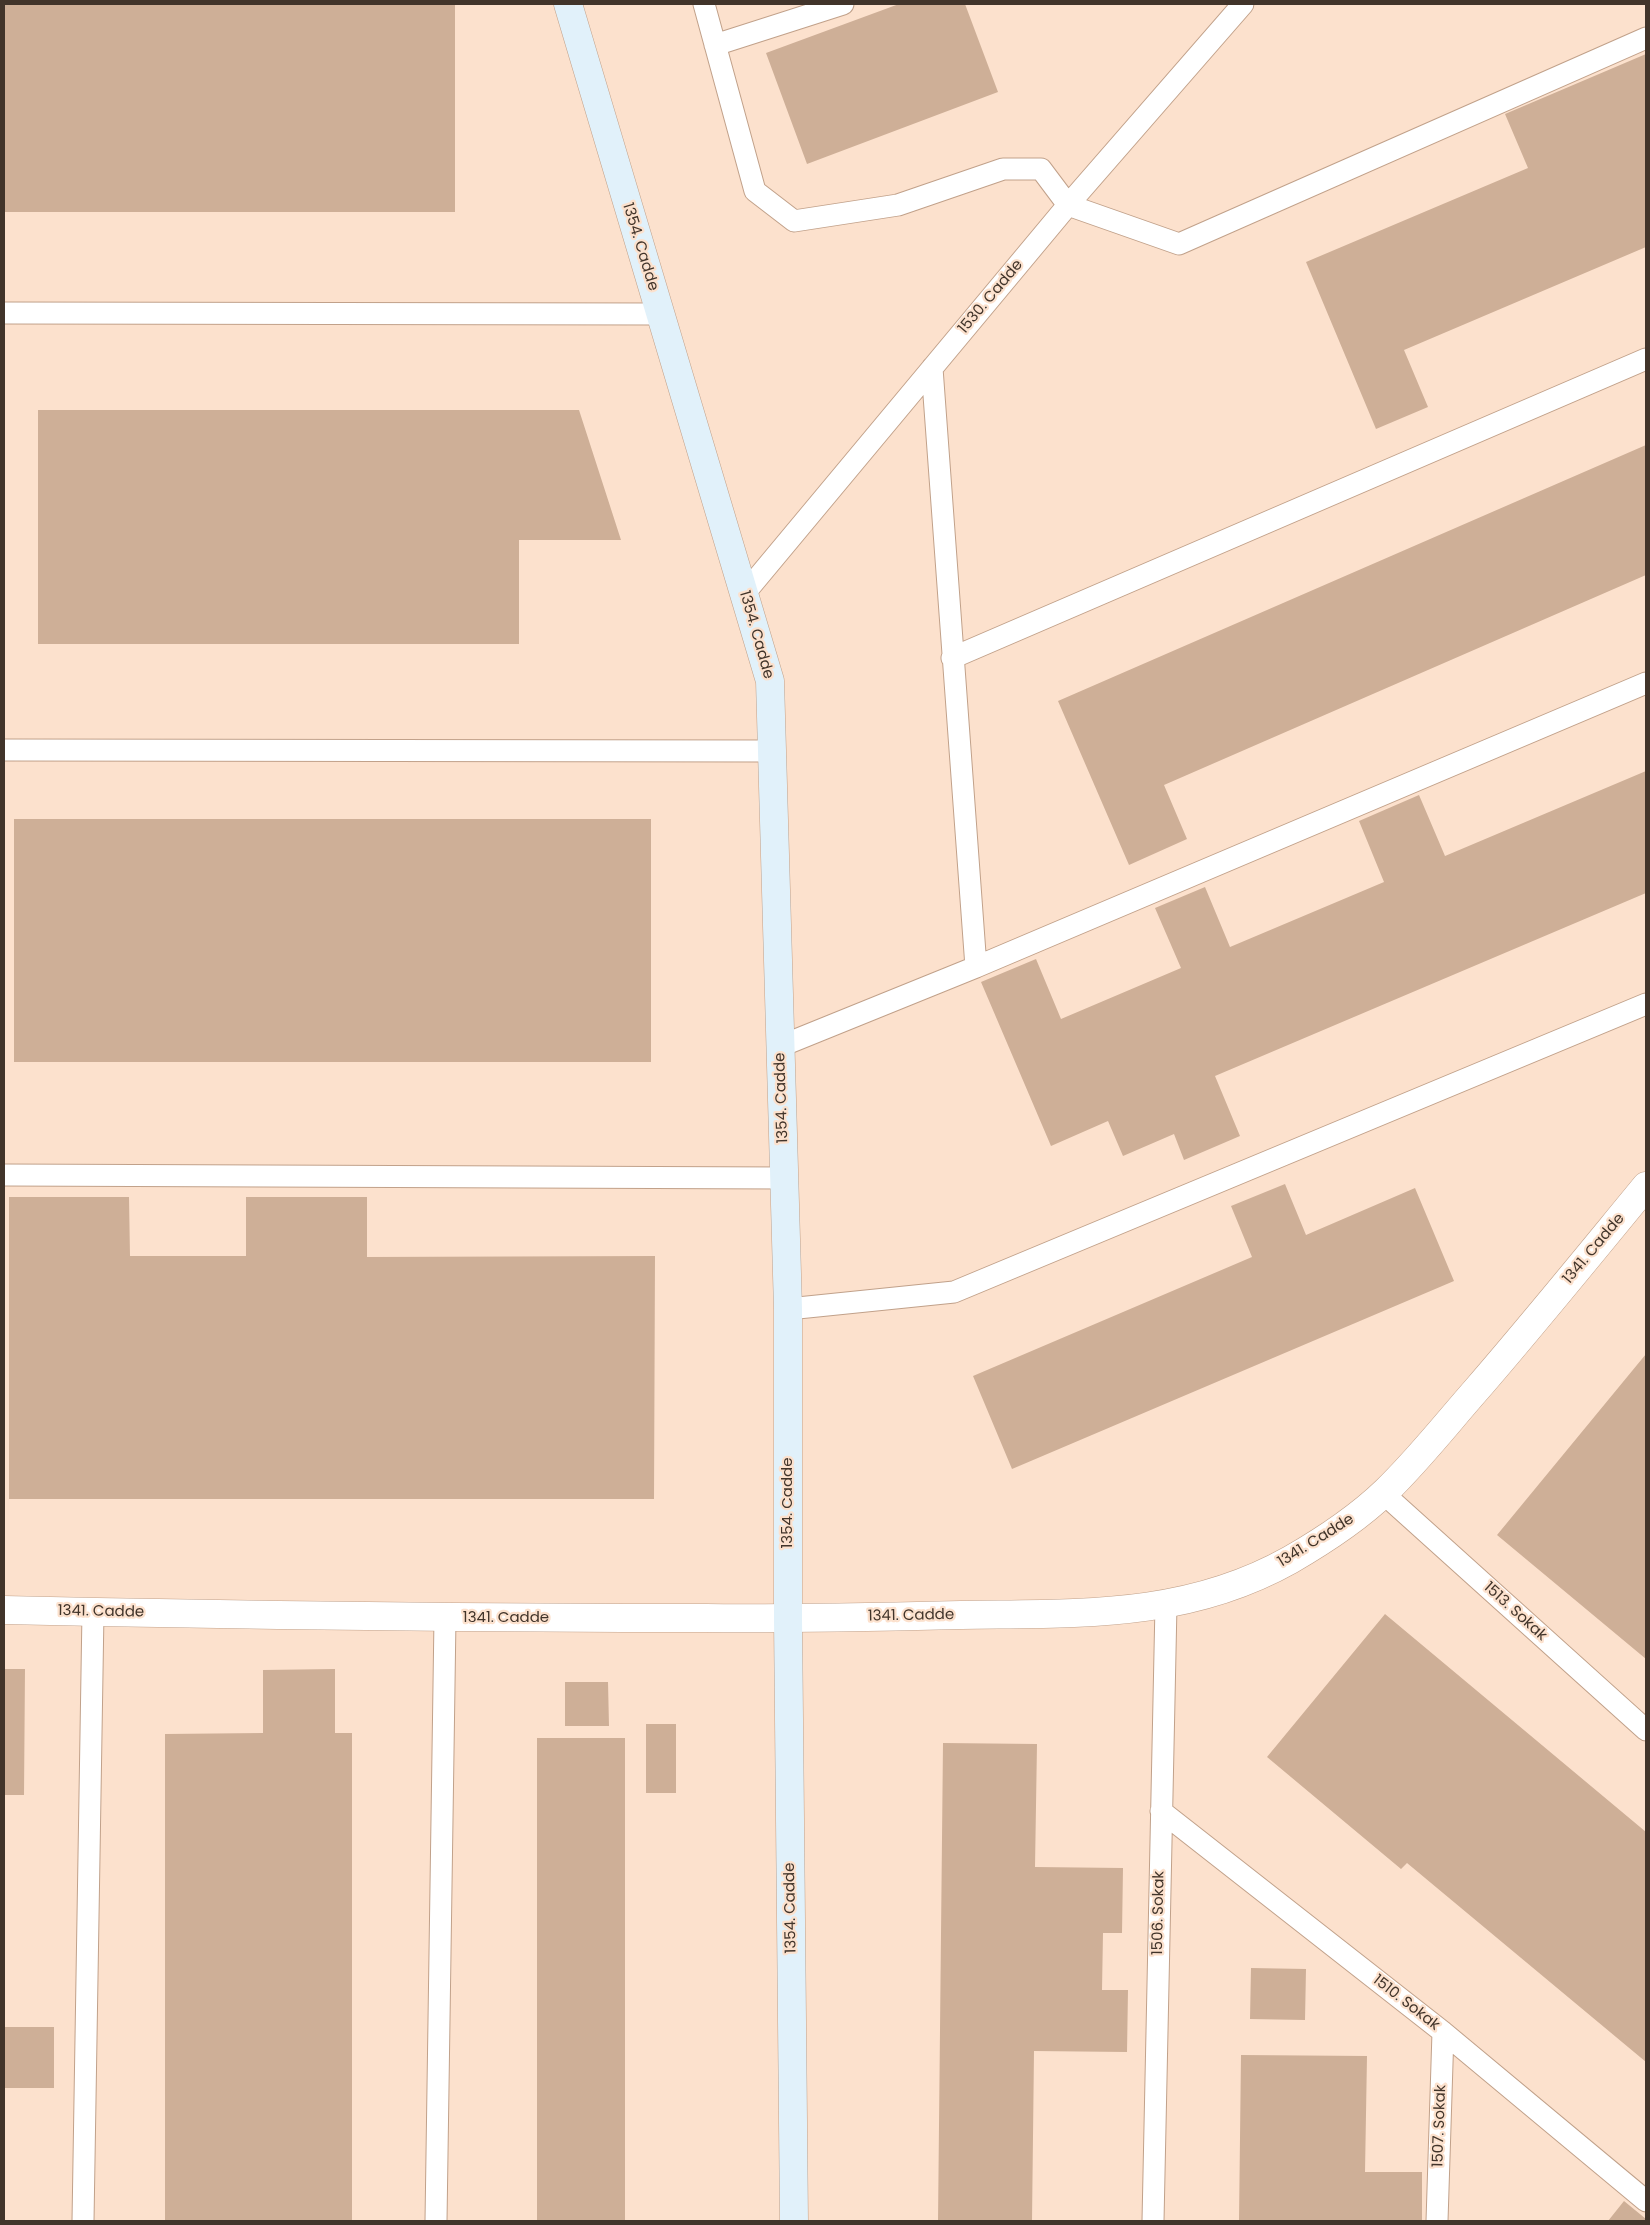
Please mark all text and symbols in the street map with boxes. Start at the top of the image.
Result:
street label: 1354. Cadde [618,201,662,293]
street label: 1530. Cadde [955,256,1027,338]
street label: 1354. Cadde [735,589,777,681]
street label: 1354. Cadde [771,1052,793,1144]
street label: 1341. Cadde [1559,1210,1629,1288]
street label: 1354. Cadde [779,1458,797,1548]
street label: 1341. Cadde [1275,1510,1357,1572]
street label: 1513. Sokak [1480,1579,1550,1645]
street label: 1341. Cadde [58,1602,144,1622]
street label: 1341. Cadde [868,1606,954,1626]
street label: 1341. Cadde [463,1609,549,1627]
street label: 1354. Cadde [781,1862,801,1954]
street label: 1506. Sokak [1149,1871,1169,1955]
street label: 1510. Sokak [1369,1971,1443,2035]
street label: 1507. Sokak [1430,2084,1450,2168]

